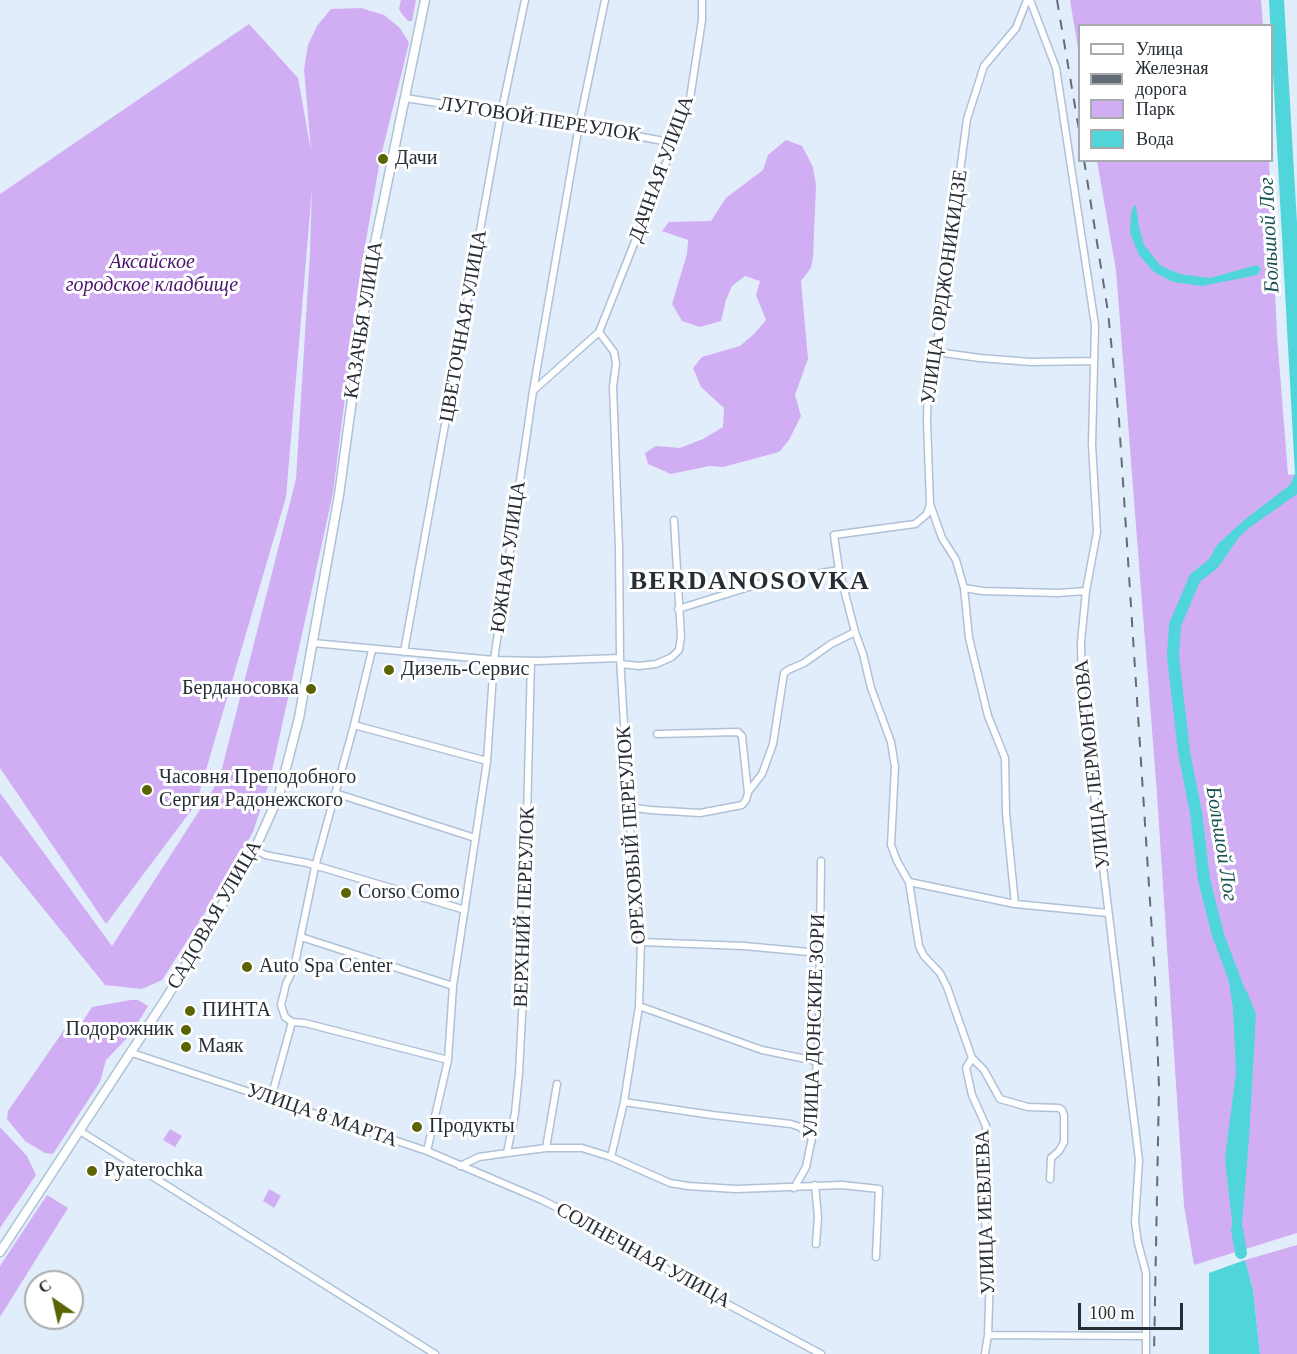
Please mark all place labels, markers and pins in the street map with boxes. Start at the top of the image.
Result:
place label: Дачи [395,147,437,171]
marker: Дачи [376,152,390,166]
place label: Дизель-Сервис [401,658,529,682]
marker: Дизель-Сервис [382,663,396,677]
place label: Берданосовка [182,677,299,701]
marker: Берданосовка [304,682,318,696]
place label: Часовня Преподобного Сергия Радонежского [159,766,356,813]
marker: Часовня Преподобного Сергия Радонежского [140,783,154,797]
place label: Corso Como [358,881,460,905]
marker: Corso Como [339,886,353,900]
place label: Auto Spa Center [259,955,392,979]
marker: Auto Spa Center [240,960,254,974]
place label: ПИНТА [202,999,271,1023]
marker: ПИНТА [183,1004,197,1018]
place label: Подорожник [66,1018,174,1042]
marker: Подорожник [179,1023,193,1037]
place label: Маяк [198,1035,244,1059]
marker: Маяк [179,1040,193,1054]
place label: Продукты [429,1115,515,1139]
marker: Продукты [410,1120,424,1134]
place label: Pyaterochka [104,1159,203,1183]
marker: Pyaterochka [85,1164,99,1178]

